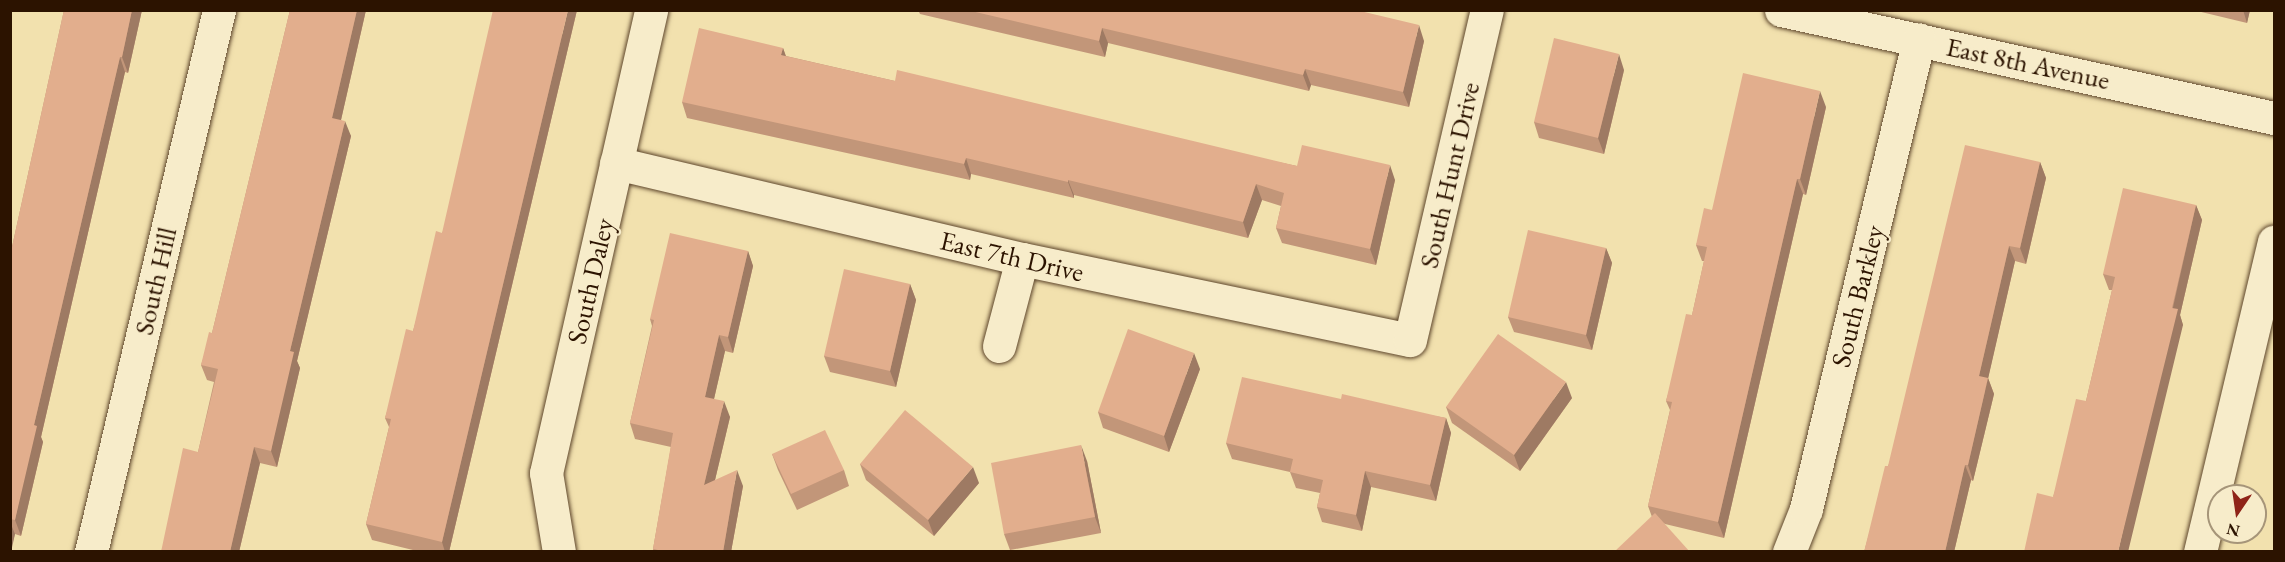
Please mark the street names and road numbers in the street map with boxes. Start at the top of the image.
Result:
street label: East 8th Avenue [1943,30,2113,96]
street label: South Hunt Drive [1412,79,1486,271]
street label: South Daley [560,215,620,347]
street label: South Barkley [1824,222,1890,370]
street label: South Hill [127,224,183,338]
street label: East 7th Drive [937,224,1087,288]

